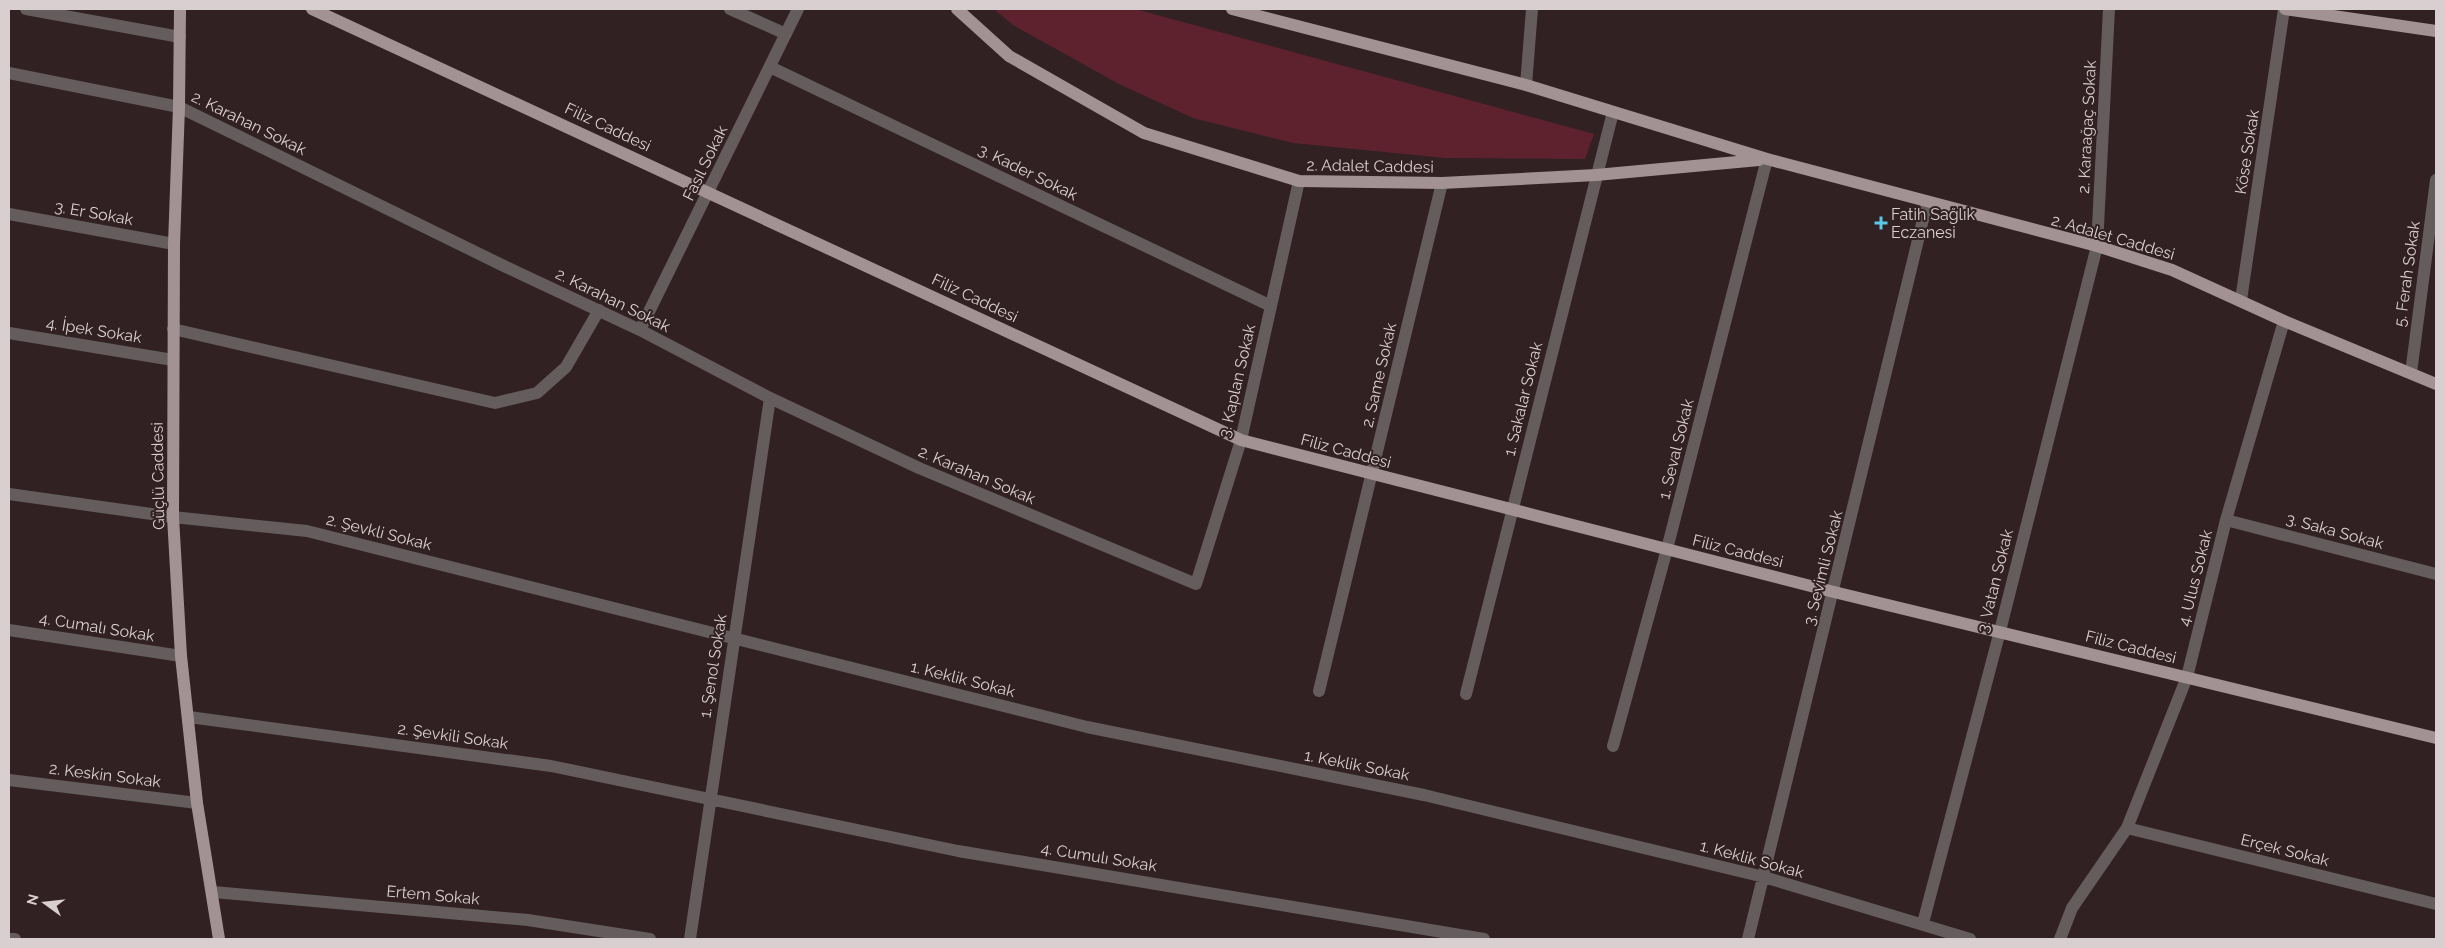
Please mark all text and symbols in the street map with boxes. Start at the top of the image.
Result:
street label: 2. Karaağaç Sokak [2074,59,2100,194]
street label: 2. Karahan Sokak [189,87,310,159]
street label: Filiz Caddesi [562,99,654,155]
street label: Köse Sokak [2231,108,2263,196]
street label: Fasıl Sokak [679,122,732,204]
street label: 3. Kader Sokak [975,140,1081,204]
street label: 2. Adalet Caddesi [1306,155,1434,177]
street label: 3. Er Sokak [53,197,135,229]
place label: Fatih Sağlık Eczanesi [1891,205,1975,242]
street label: 2. Adalet Caddesi [2049,210,2177,264]
marker: Fatih Sağlık Eczanesi [1875,217,1887,229]
street label: 5. Ferah Sokak [2390,219,2424,328]
street label: 2. Karahan Sokak [553,264,674,336]
street label: Filiz Caddesi [929,270,1021,326]
street label: 4. İpek Sokak [45,312,144,347]
street label: 2. Same Sokak [1358,320,1400,429]
street label: 3. Kaplan Sokak [1215,322,1259,440]
street label: 1. Sakalar Sokak [1500,340,1546,458]
street label: 1. Seval Sokak [1654,396,1698,501]
street label: Güçlü Caddesi [148,422,168,530]
street label: Filiz Caddesi [1299,430,1393,472]
street label: 2. Karahan Sokak [916,442,1039,508]
street label: 3. Sevimli Sokak [1800,508,1847,628]
street label: 3. Saka Sokak [2284,509,2386,553]
street label: 2. Şevkli Sokak [324,510,434,554]
street label: 3. Vatan Sokak [1973,527,2017,635]
street label: 4. Ulus Sokak [2174,527,2216,628]
street label: Filiz Caddesi [1691,531,1785,571]
street label: 4. Cumalı Sokak [38,609,157,646]
street label: 1. Şenol Sokak [695,612,731,719]
street label: Filiz Caddesi [2084,627,2178,667]
street label: 1. Keklik Sokak [909,657,1018,701]
street label: 2. Şevkili Sokak [396,719,510,753]
street label: 1. Keklik Sokak [1303,745,1412,785]
street label: 2. Keskin Sokak [48,759,163,791]
street label: Erçek Sokak [2239,830,2332,870]
street label: 1. Keklik Sokak [1698,836,1807,882]
street label: 4. Cumulı Sokak [1040,838,1159,876]
north arrow [20,878,70,928]
street label: Ertem Sokak [386,881,481,909]
text: N [23,892,42,907]

